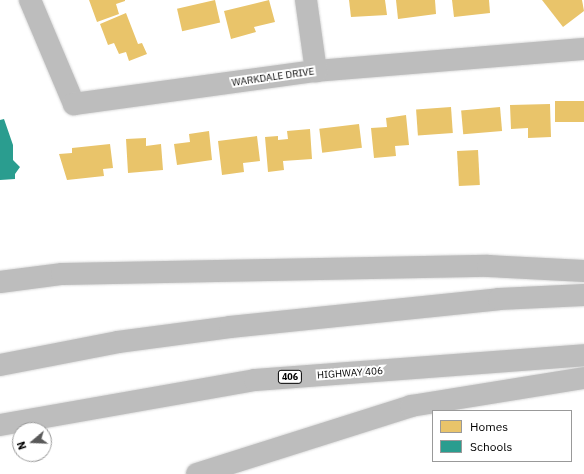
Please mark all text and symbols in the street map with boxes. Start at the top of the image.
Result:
street label: WARKDALE DRIVE [231,65,315,89]
street label: HIGHWAY 406 [317,365,383,381]
road number: 406 [277,370,303,384]
legend [432,410,572,462]
text: Homes [470,419,508,434]
north arrow [12,422,52,462]
text: Schools [470,439,512,454]
text: N [14,440,30,452]

